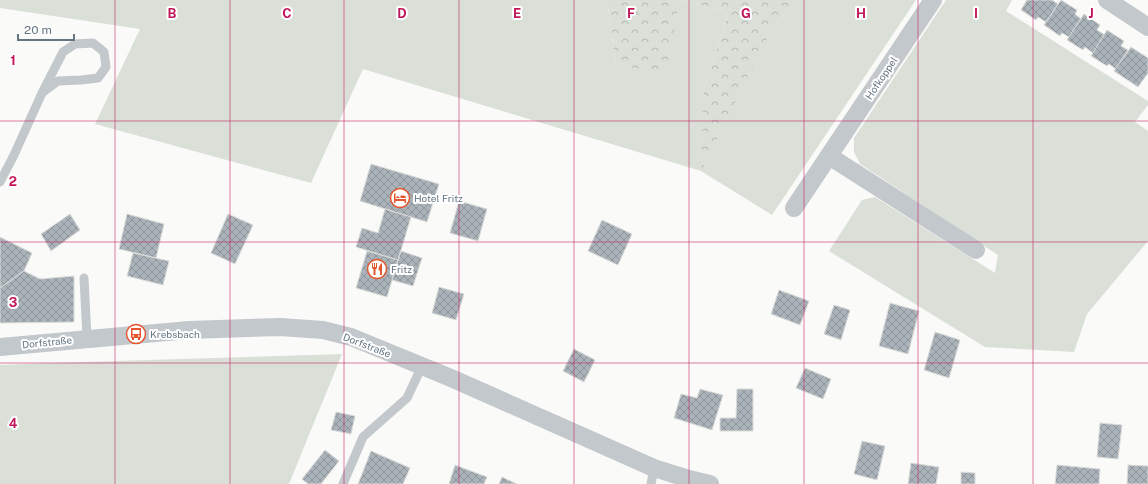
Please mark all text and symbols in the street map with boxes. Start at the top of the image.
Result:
text: B [168,6,177,21]
text: C [282,6,292,21]
text: D [397,6,407,21]
text: E [513,6,521,21]
text: F [627,6,635,21]
text: G [741,6,751,21]
text: H [856,6,866,21]
text: I [974,6,978,21]
text: J [1088,6,1094,21]
scale bar [18,16,74,42]
text: 20 m [24,23,52,37]
text: 1 [10,53,16,68]
street label: Hofkoppel [862,54,900,102]
text: 2 [9,174,17,189]
hotel icon: Hotel Fritz [389,187,411,209]
place label: Hotel Fritz [414,192,463,204]
restaurant icon: Fritz [366,258,388,280]
place label: Fritz [391,263,412,275]
text: 3 [9,295,18,310]
bus stop icon: Krebsbach [125,323,147,345]
place label: Krebsbach [150,328,200,340]
street label: Dorfstraße [341,330,393,360]
street label: Dorfstraße [21,333,73,351]
text: 4 [9,416,18,431]

